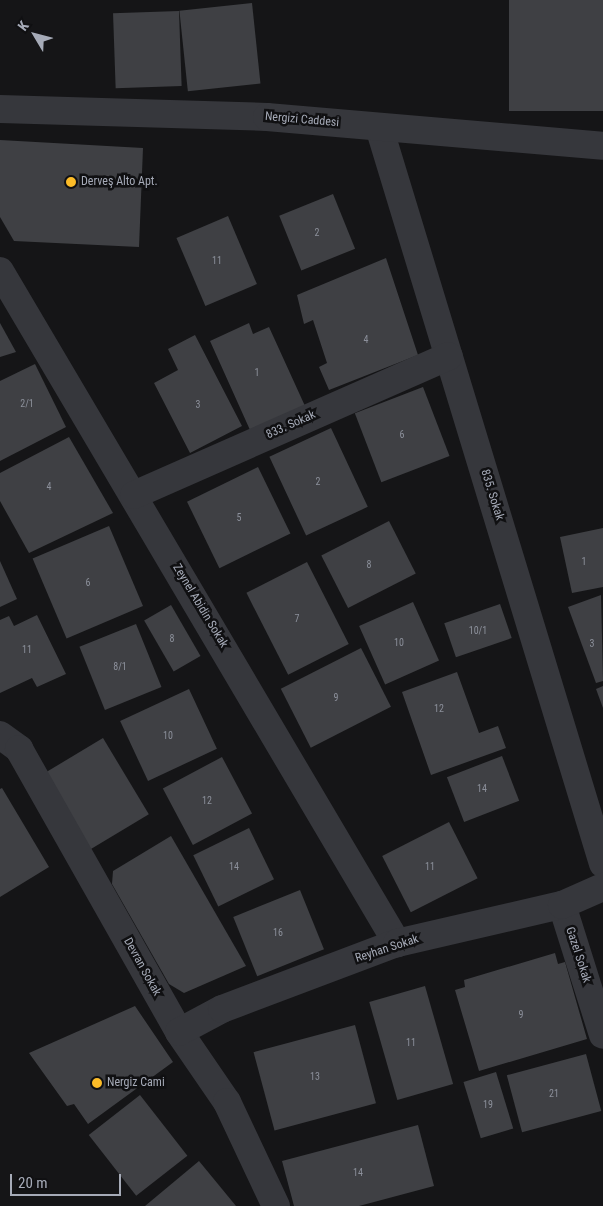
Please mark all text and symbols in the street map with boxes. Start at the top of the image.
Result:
north arrow [10,10,60,60]
text: K [14,18,32,34]
street label: Nergizi Caddesi [264,110,340,130]
place label: Derveş Alto Apt. [81,175,158,189]
marker: Derveş Alto Apt. [65,176,77,188]
house number: 2 [315,227,319,239]
house number: 11 [212,255,222,267]
house number: 4 [364,334,368,346]
house number: 1 [255,367,259,379]
house number: 2/1 [20,398,34,410]
house number: 3 [196,399,200,411]
street label: 833. Sokak [264,408,318,442]
house number: 6 [400,429,404,441]
street label: 835. Sokak [477,468,507,522]
house number: 2 [316,476,320,488]
house number: 4 [47,481,51,493]
house number: 5 [237,512,241,524]
house number: 1 [582,556,586,568]
house number: 8 [367,559,371,571]
street label: Zeynel Abidin Sokak [169,561,231,651]
house number: 6 [86,577,90,589]
house number: 7 [295,613,299,625]
house number: 10/1 [469,625,487,637]
house number: 8 [170,633,174,645]
house number: 10 [394,637,404,649]
house number: 3 [590,638,594,650]
house number: 11 [22,644,32,656]
house number: 8/1 [113,661,127,673]
house number: 9 [334,692,338,704]
house number: 12 [434,703,444,715]
house number: 10 [163,730,173,742]
house number: 14 [477,783,487,795]
house number: 12 [202,795,212,807]
house number: 14 [229,861,239,873]
house number: 11 [425,861,435,873]
street label: Gazel Sokak [562,925,594,985]
house number: 16 [273,927,283,939]
street label: Reyhan Sokak [353,932,421,966]
street label: Devran Sokak [120,935,164,999]
house number: 9 [519,1009,523,1021]
house number: 11 [406,1037,416,1049]
house number: 13 [310,1071,320,1083]
place label: Nergiz Cami [107,1076,165,1090]
marker: Nergiz Cami [91,1077,103,1089]
house number: 21 [549,1088,559,1100]
house number: 19 [483,1099,493,1111]
scale bar [12,1164,124,1196]
house number: 14 [353,1167,363,1179]
text: 20 m [18,1174,48,1192]

